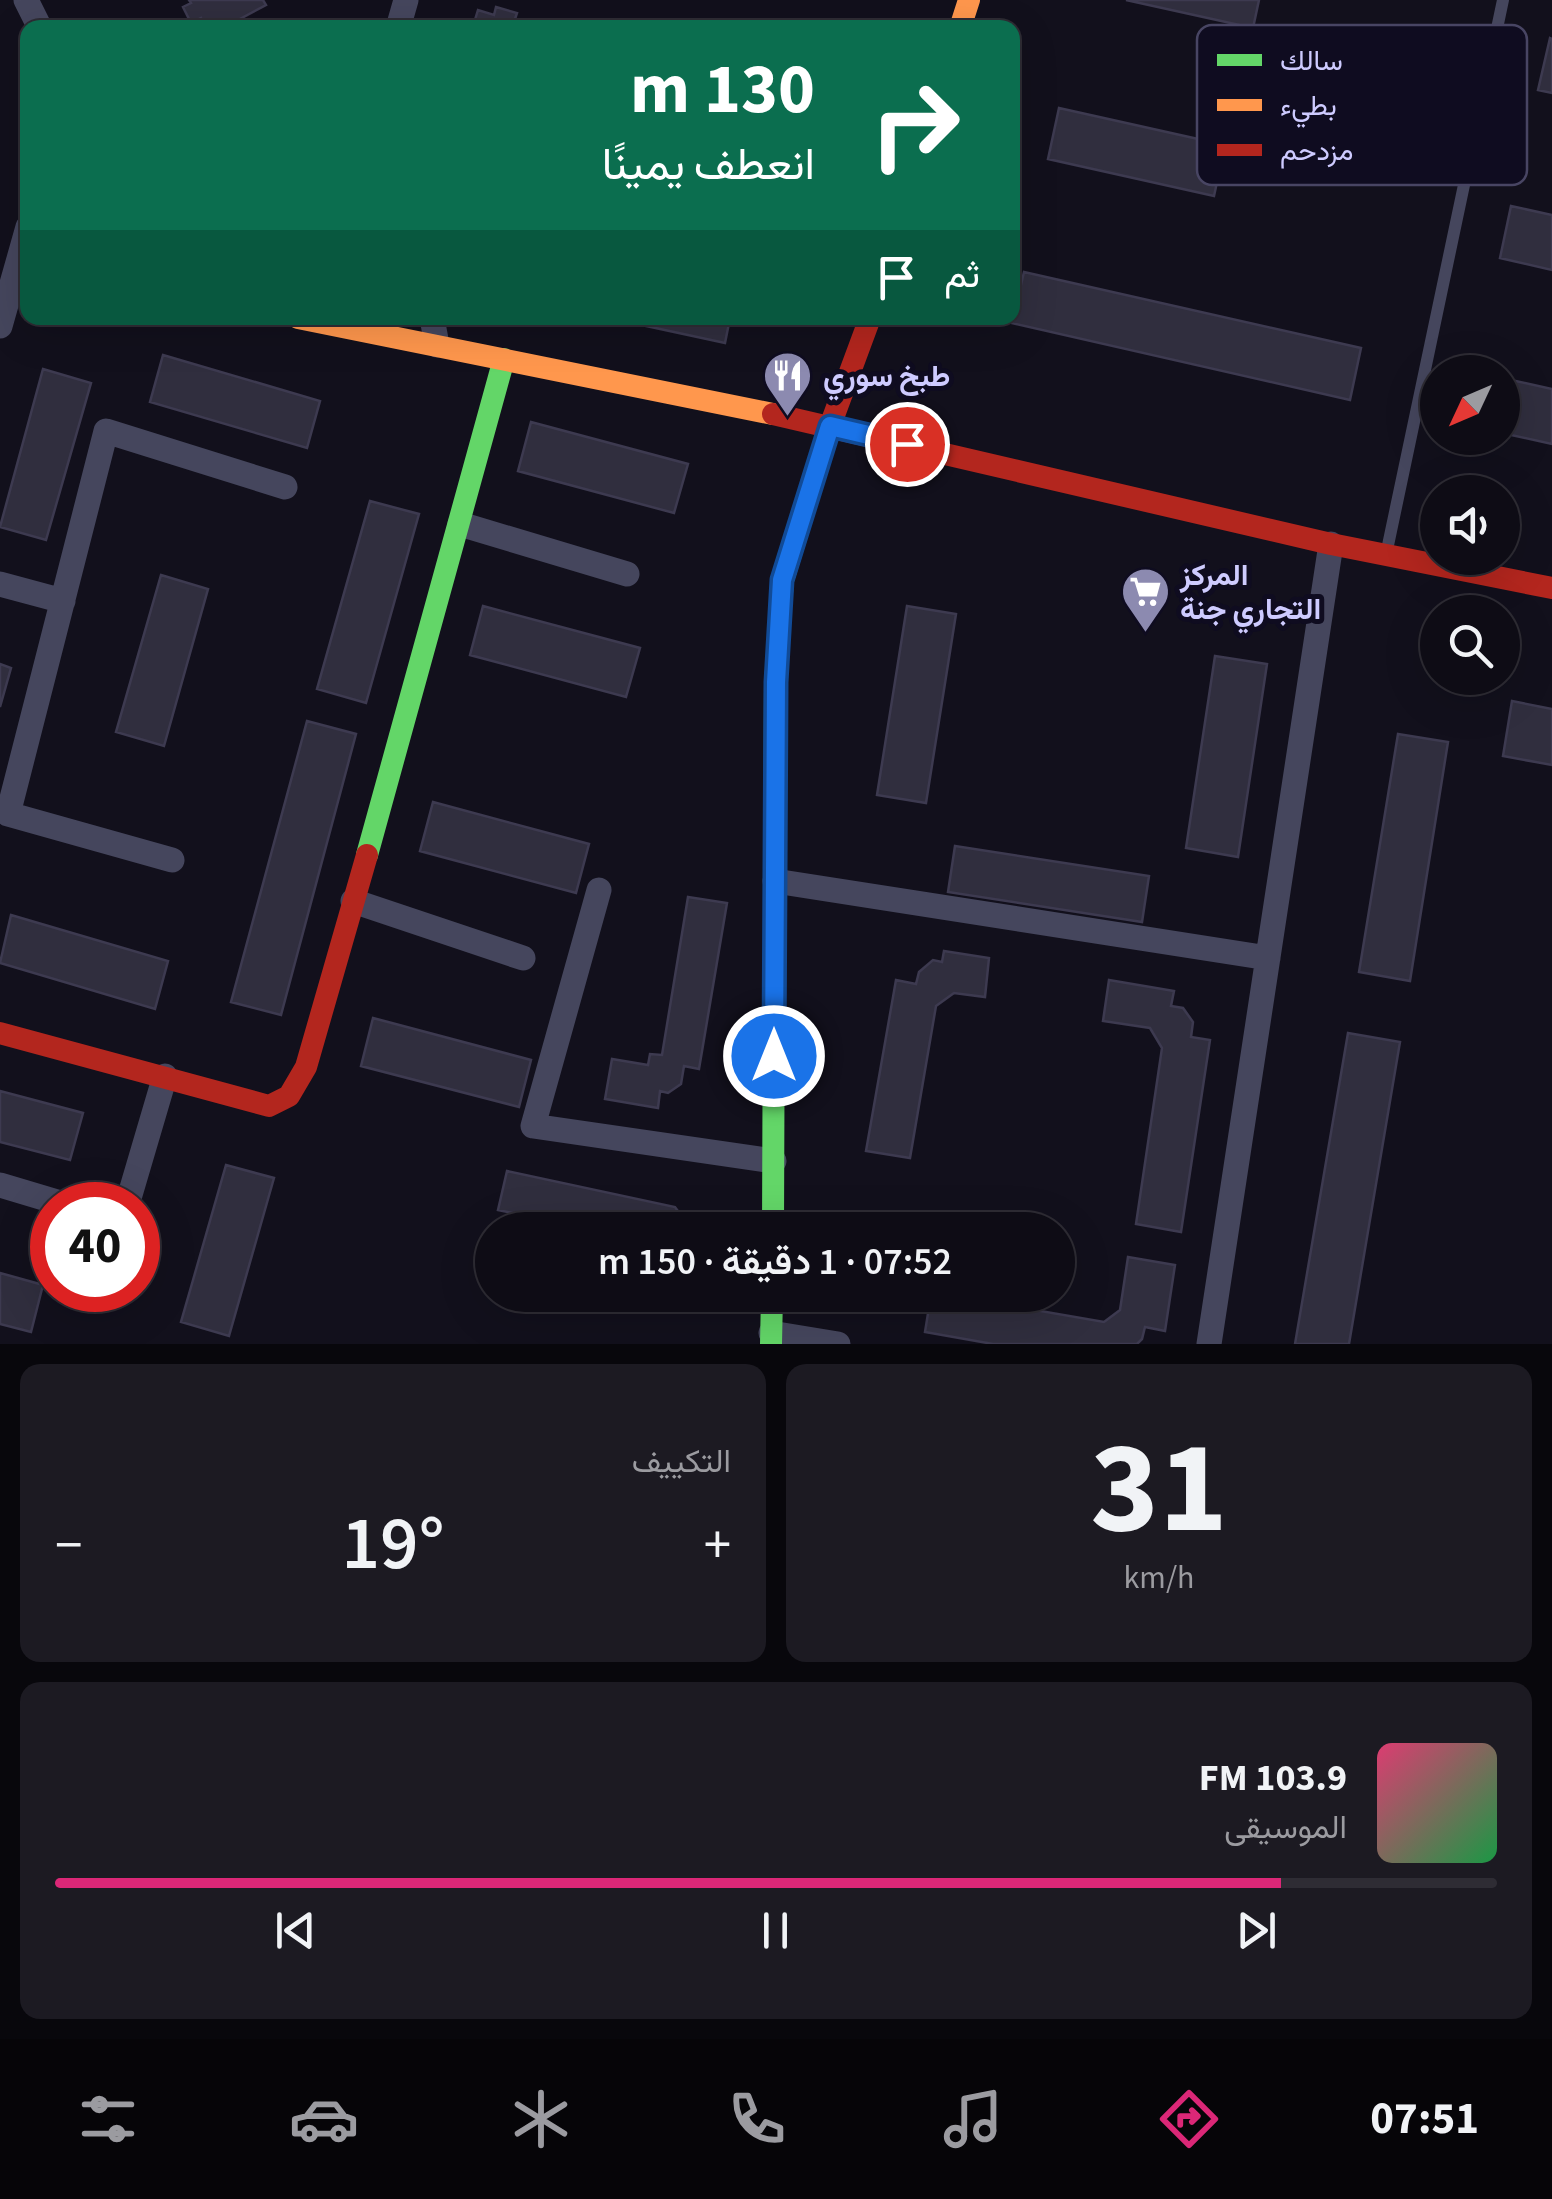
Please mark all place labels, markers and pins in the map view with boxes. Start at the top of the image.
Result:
restaurant icon: طبخ سوري [762,350,814,418]
place label: طبخ سوري [823,355,950,401]
pin [865,402,950,487]
place label: المركز التجاري جنة [1179,554,1321,634]
supermarket icon: المركز التجاري جنة [1119,566,1171,634]

